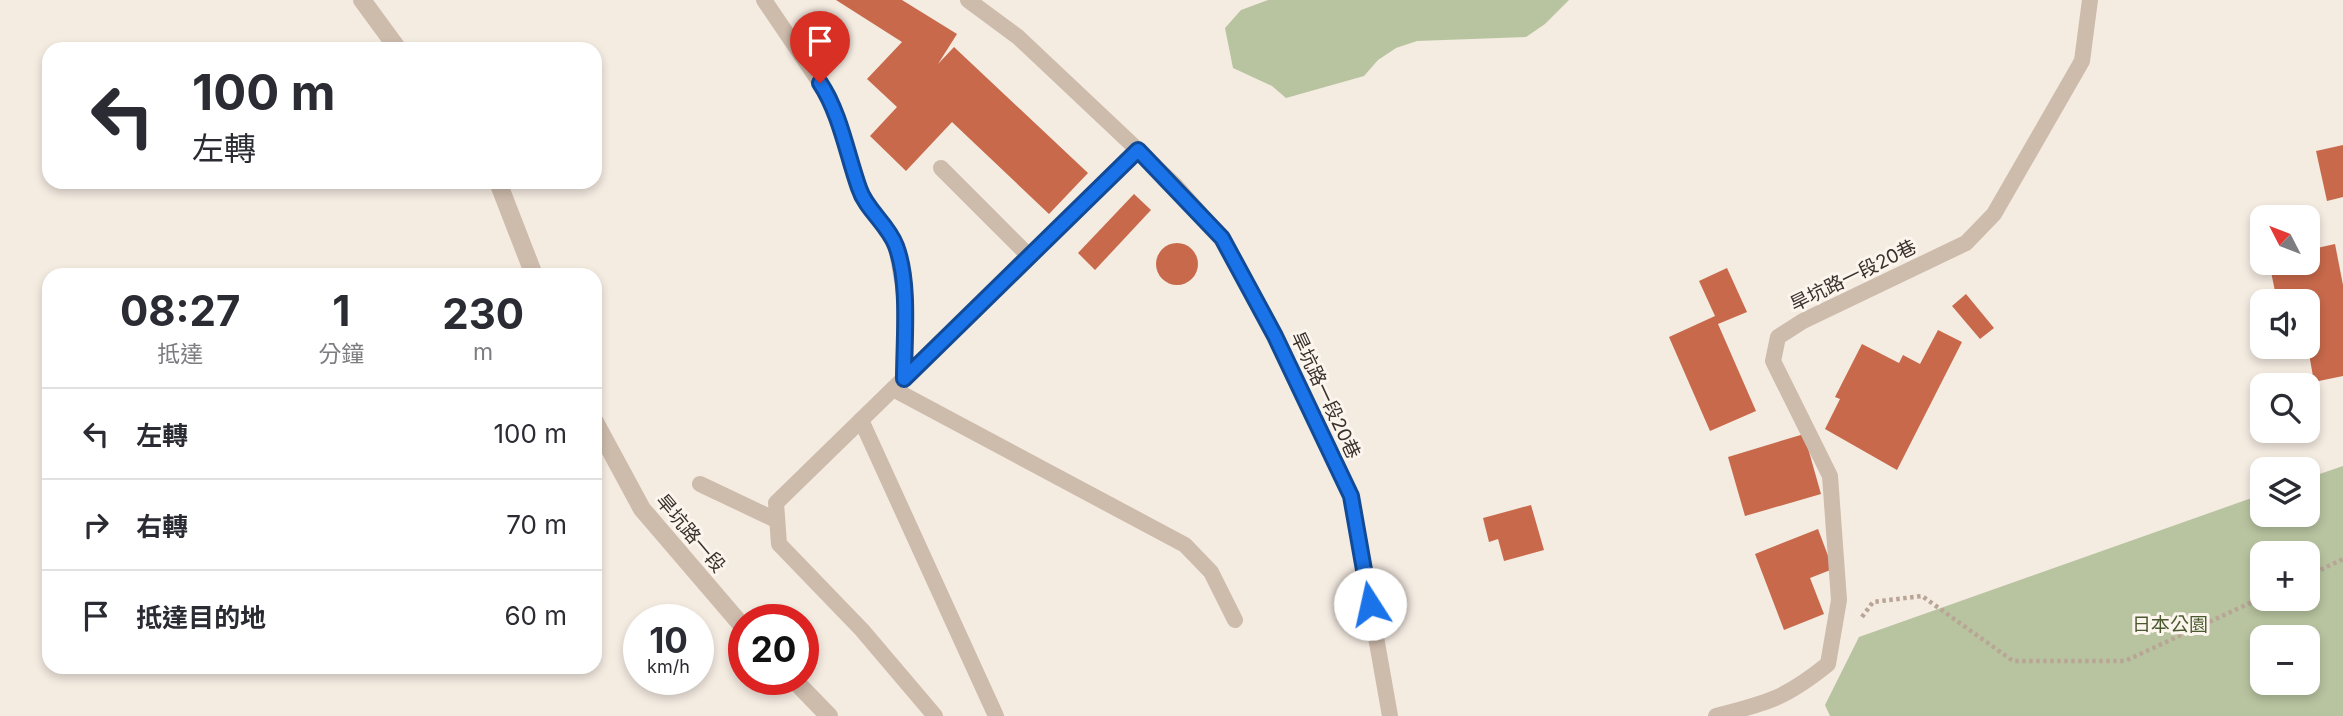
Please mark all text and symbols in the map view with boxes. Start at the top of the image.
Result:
pin [790,11,850,83]
icon: arrive [801,22,839,60]
text: 100 m [192,63,336,122]
icon: left [77,70,168,161]
text: 左轉 [192,129,256,168]
north arrow [2250,205,2320,275]
map controls [2250,205,2320,695]
street label: 旱坑路一段20巷 [1786,235,1920,316]
text: 08:27 [120,285,240,336]
text: 1 [332,285,350,336]
text: 230 [442,288,524,339]
button: sound [2250,289,2320,359]
street label: 旱坑路一段20巷 [1286,328,1365,462]
text: m [473,338,493,366]
text: 抵達 [157,340,203,368]
text: 分鐘 [318,340,364,368]
button: search [2250,373,2320,443]
icon: left [77,415,115,453]
text: 100 m [494,418,567,449]
text: 左轉 [136,420,188,451]
button: layers [2250,457,2320,527]
street label: 旱坑路一段 [651,490,730,577]
icon: right [77,506,115,544]
text: 70 m [506,509,567,540]
text: 右轉 [136,511,188,542]
button: + [2250,541,2320,611]
position arrow [1333,567,1407,641]
icon: arrive [77,597,115,635]
text: 60 m [504,600,567,631]
text: 抵達目的地 [136,602,266,633]
speed limit sign: 20 [728,604,819,695]
park label: 日本公園 [2132,613,2208,636]
text: 10 [649,619,688,661]
button: − [2250,625,2320,695]
text: km/h [647,656,690,677]

